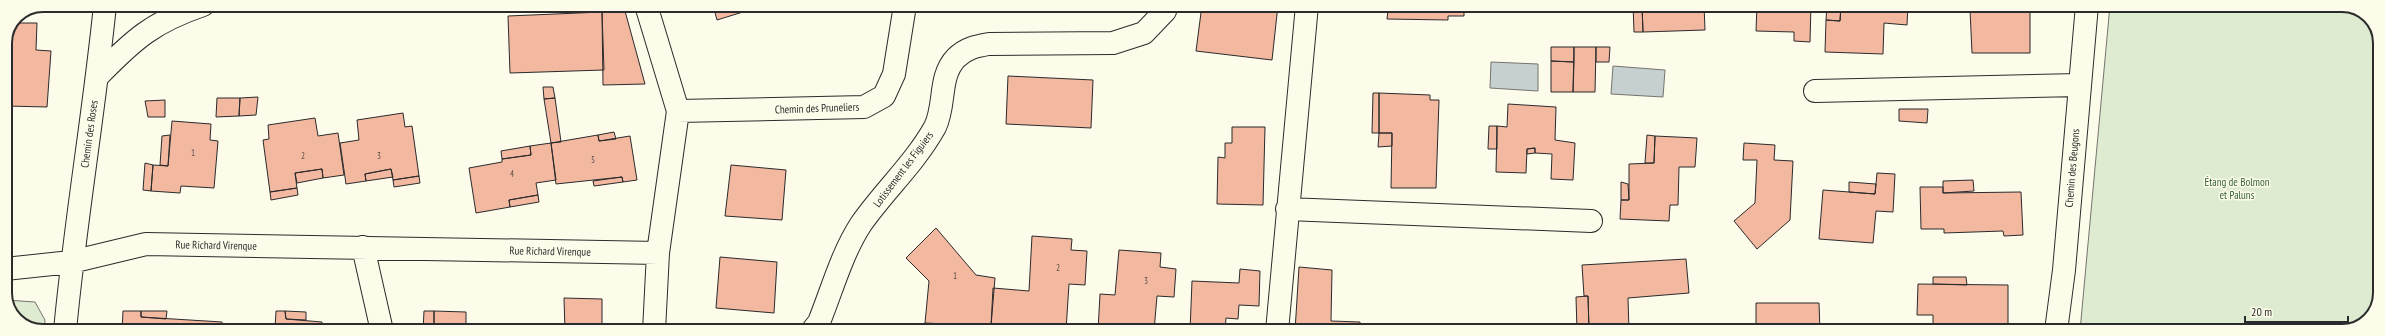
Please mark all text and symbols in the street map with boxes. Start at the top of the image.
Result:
street label: Chemin des Roses [77,99,101,169]
street label: Chemin des Pruneliers [775,100,860,116]
street label: Lotissement les Figuiers [870,128,936,210]
street label: Chemin des Beugons [2062,128,2082,208]
house number: 1 [191,147,195,158]
house number: 2 [301,150,305,161]
house number: 3 [377,150,381,161]
house number: 5 [591,154,595,165]
house number: 4 [510,168,514,179]
park label: Étang de Bolmon et Paluns [2205,175,2270,202]
street label: Rue Richard Virenque [175,237,257,253]
street label: Rue Richard Virenque [509,243,591,259]
house number: 2 [1056,262,1060,273]
house number: 1 [953,270,957,281]
house number: 3 [1144,275,1148,286]
scale bar [2245,298,2348,324]
text: 20 m [2251,304,2272,319]

